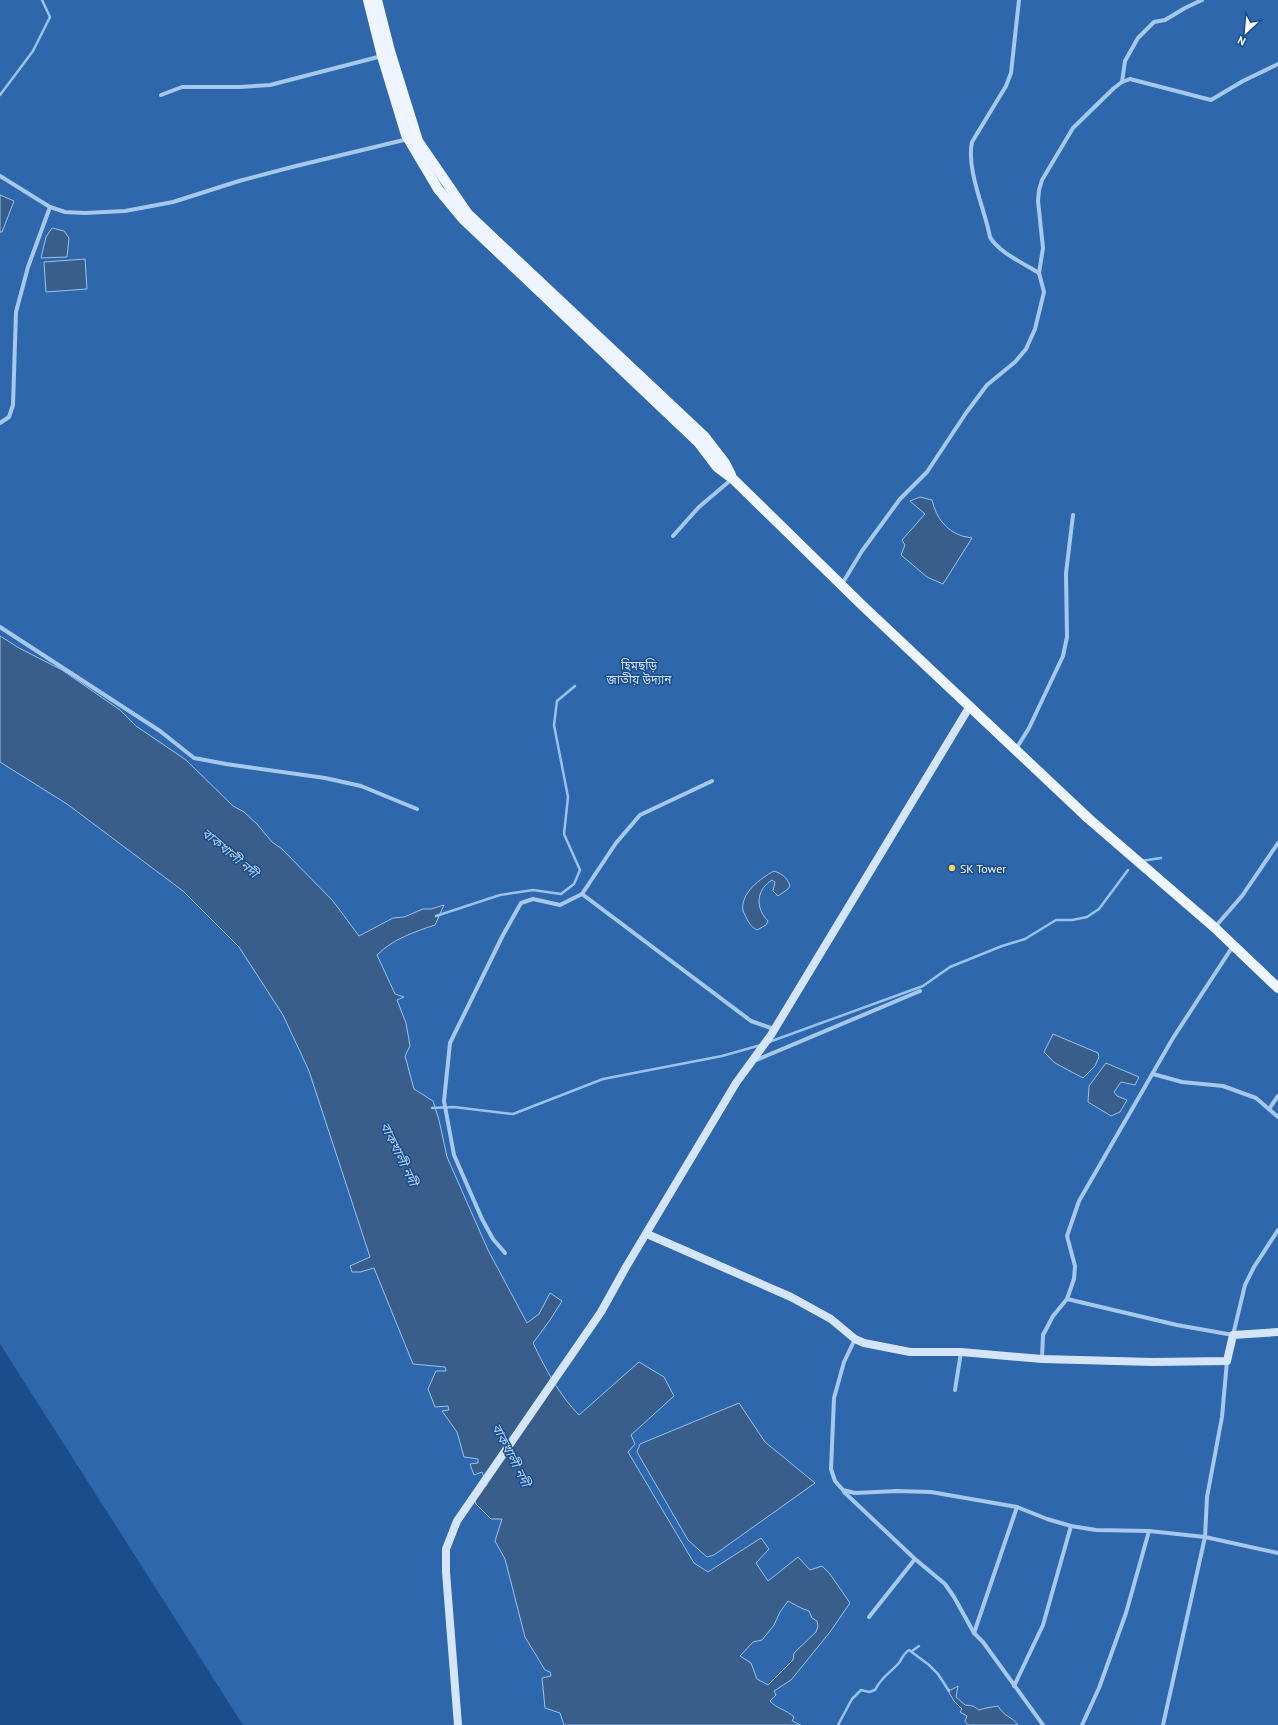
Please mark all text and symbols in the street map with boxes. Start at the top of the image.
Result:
north arrow [1226,12,1266,52]
text: N [1235,33,1248,49]
park label: হিমছড়ি জাতীয় উদ্যান [606,658,672,687]
water label: বাকখালী নদী [198,824,264,883]
place label: SK Tower [960,861,1006,876]
marker: SK Tower [947,863,957,873]
water label: বাকখালী নদী [376,1119,423,1191]
water label: বাকখালী নদী [488,1421,535,1492]

